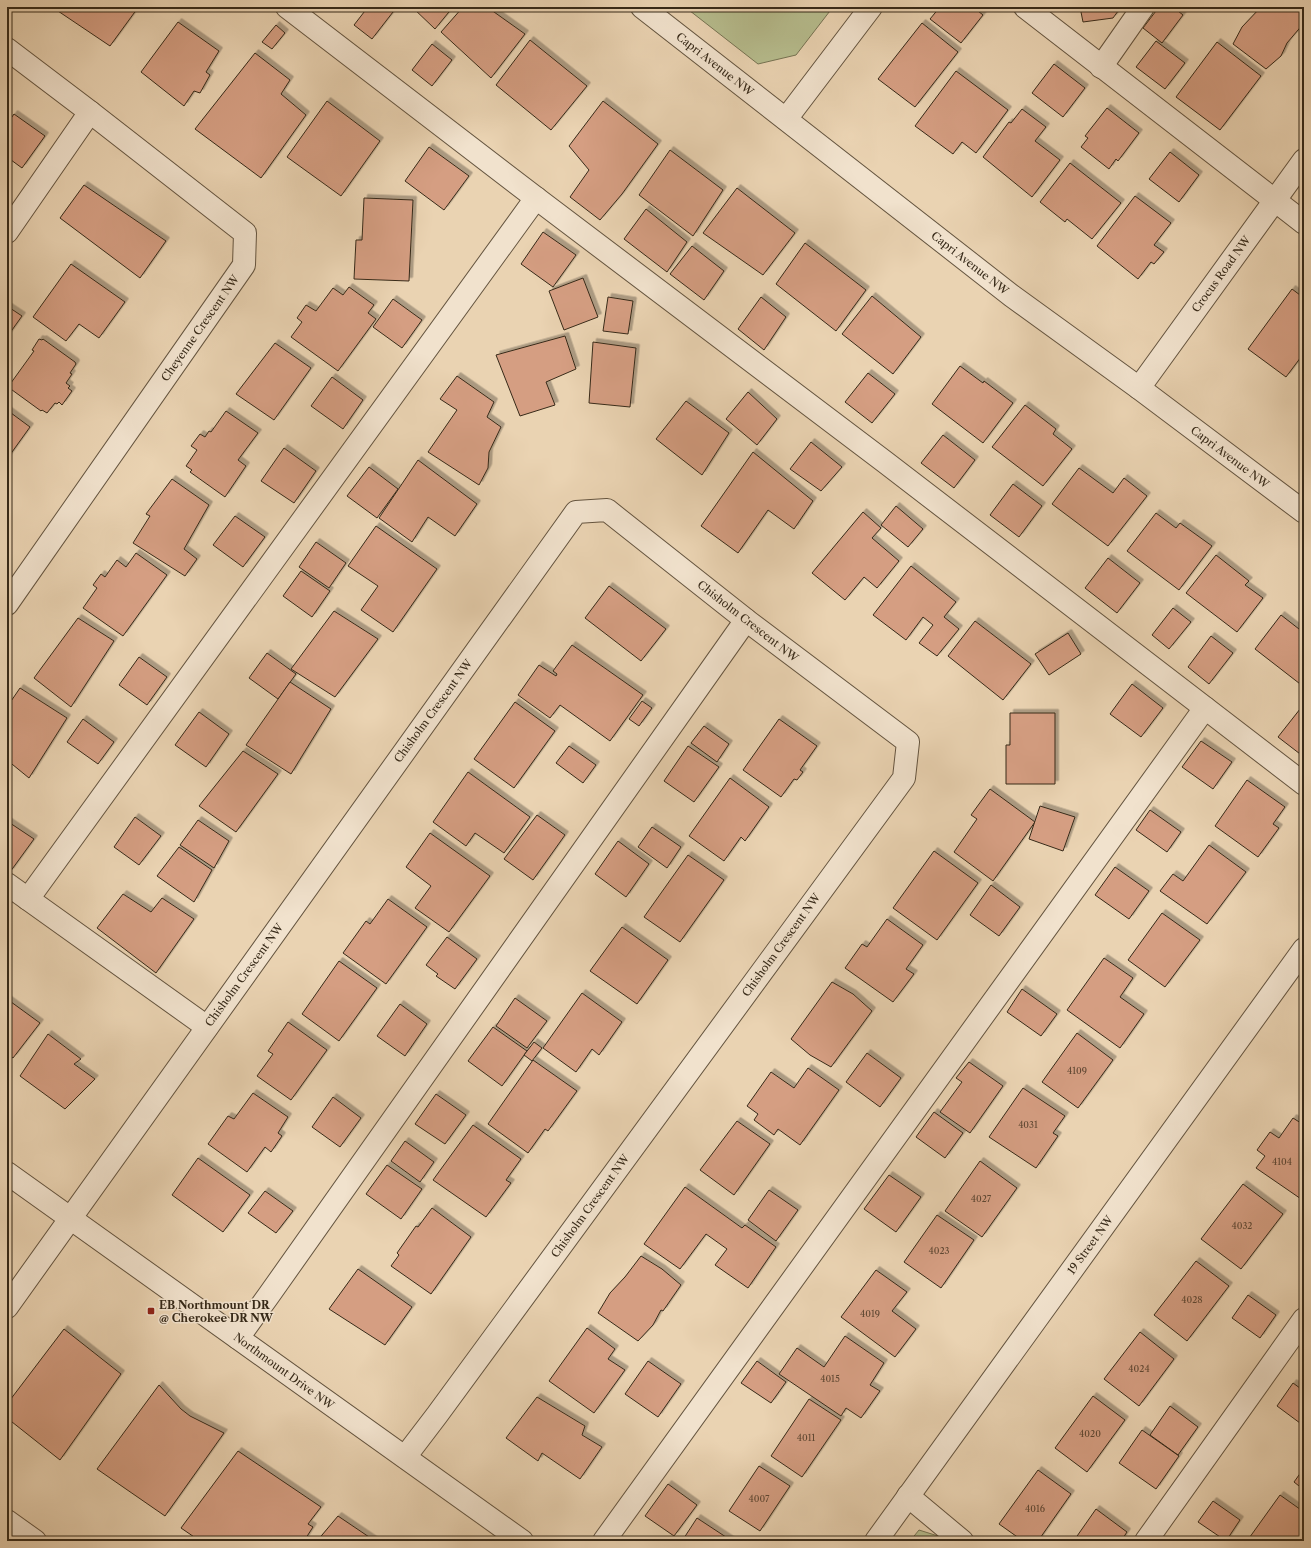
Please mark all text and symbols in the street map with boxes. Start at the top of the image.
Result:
street label: Capri Avenue NW [673,29,757,99]
street label: Capri Avenue NW [928,228,1012,298]
street label: Crocus Road NW [1189,232,1254,315]
street label: Cheyenne Crescent NW [158,271,243,384]
street label: Capri Avenue NW [1188,423,1273,492]
street label: Chisholm Crescent NW [695,577,802,665]
street label: Chisholm Crescent NW [391,656,476,765]
street label: Chisholm Crescent NW [739,890,824,999]
street label: Chisholm Crescent NW [202,920,287,1029]
house number: 4109 [1067,1065,1087,1076]
house number: 4031 [1018,1119,1038,1130]
street label: Chisholm Crescent NW [548,1151,633,1260]
house number: 4104 [1272,1156,1292,1167]
house number: 4027 [971,1193,992,1204]
street label: 19 Street NW [1064,1212,1117,1277]
house number: 4032 [1231,1220,1253,1231]
house number: 4023 [928,1245,950,1256]
house number: 4028 [1181,1294,1203,1305]
place label: EB Northmount DR @ Cherokee DR NW [159,1298,274,1325]
marker: EB Northmount DR @ Cherokee DR NW [146,1306,156,1316]
house number: 4019 [860,1308,880,1319]
street label: Northmount Drive NW [231,1330,338,1413]
house number: 4024 [1128,1363,1150,1374]
house number: 4015 [820,1373,840,1384]
house number: 4020 [1079,1428,1101,1439]
house number: 4011 [797,1432,815,1443]
house number: 4007 [748,1493,770,1504]
house number: 4016 [1025,1503,1045,1514]

